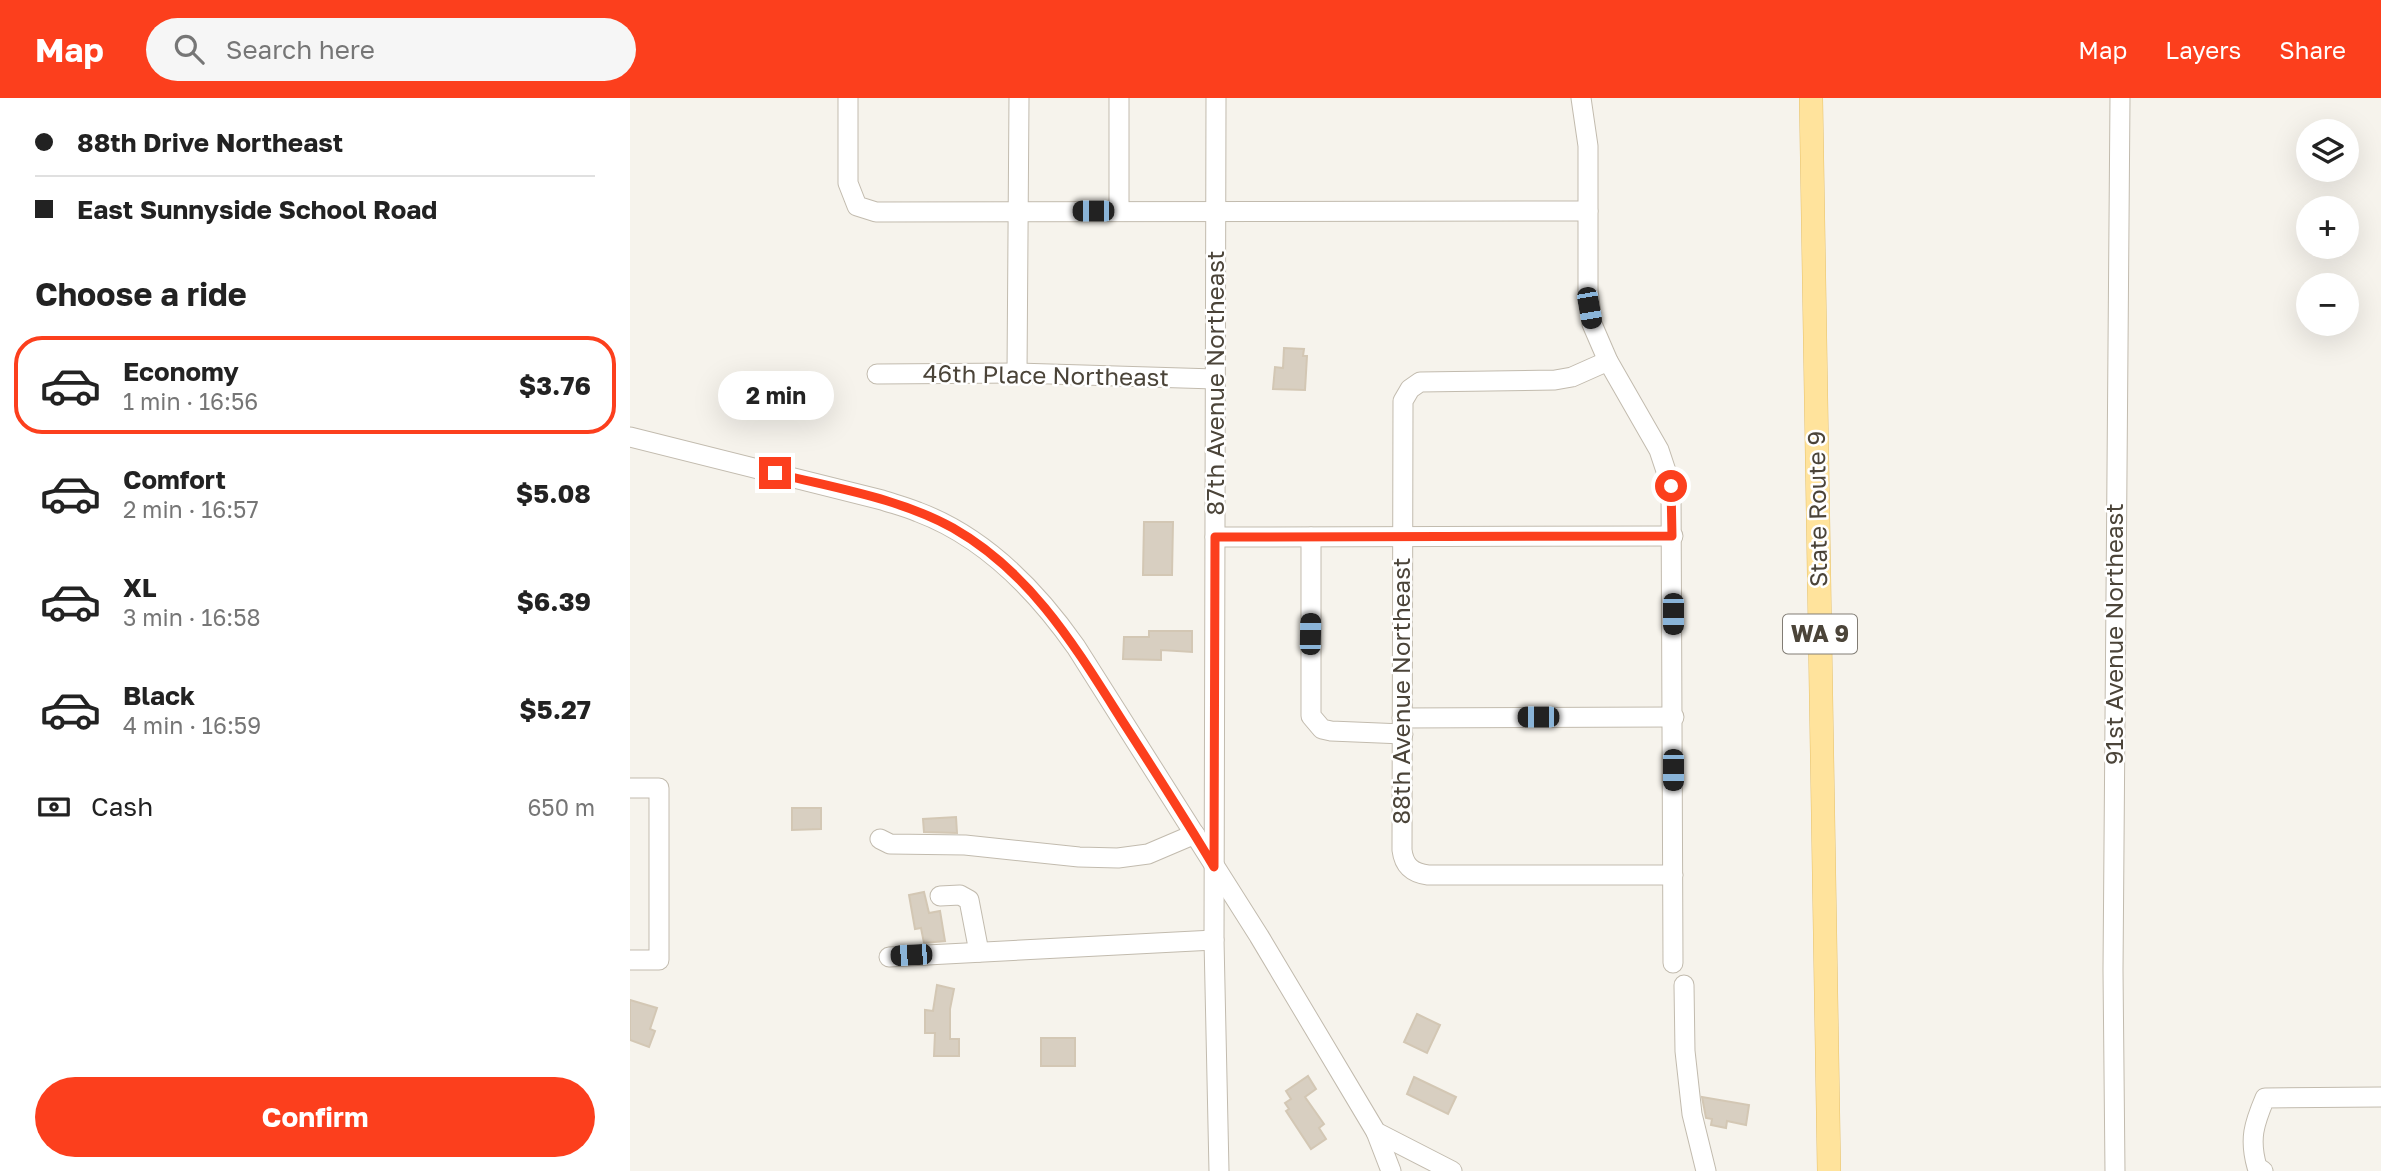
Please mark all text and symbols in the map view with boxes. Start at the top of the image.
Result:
search box [146,18,636,81]
text: Map [35,30,104,69]
icon: search [170,30,208,68]
text: Search here [226,34,375,65]
text: Map [2078,35,2127,64]
text: Layers [2165,35,2241,64]
text: Share [2279,35,2346,64]
map controls [2296,119,2359,336]
button: layers [2296,119,2359,182]
text: 88th Drive Northeast [77,127,343,158]
text: East Sunnyside School Road [77,194,437,225]
button: + [2296,196,2359,259]
car [1073,201,1115,222]
street label: 87th Avenue Northeast [1200,250,1229,516]
button: − [2296,273,2359,336]
text: Choose a ride [35,275,247,313]
car [1576,285,1603,331]
icon: car [39,354,102,417]
text: Economy [123,356,239,387]
street label: 46th Place Northeast [923,358,1169,391]
text: $3.76 [519,370,591,401]
callout: 2 min [717,372,833,420]
text: 2 min [746,381,806,409]
text: 1 min · 16:56 [123,387,258,415]
street label: State Route 9 [1801,431,1832,587]
route end [759,457,791,489]
icon: car [39,462,102,525]
text: Comfort [123,464,226,495]
route start [1655,470,1687,502]
text: $5.08 [516,478,591,509]
text: 2 min · 16:57 [123,495,259,523]
street label: 91st Avenue Northeast [2099,503,2128,765]
street label: 88th Avenue Northeast [1386,558,1415,825]
icon: car [39,570,102,633]
text: XL [123,572,157,603]
text: $6.39 [516,586,591,617]
car [1663,593,1684,635]
text: 3 min · 16:58 [123,603,261,631]
car [1300,613,1321,655]
road number: WA 9 [1783,614,1857,654]
icon: car [39,678,102,741]
text: Black [123,680,195,711]
text: $5.27 [519,694,591,725]
car [1518,707,1560,728]
text: 4 min · 16:59 [123,711,261,739]
car [1663,749,1684,791]
icon: cash [35,788,73,826]
text: Cash [91,791,153,822]
text: 650 m [527,793,595,821]
car [890,943,933,967]
button: Confirm [35,1077,595,1157]

